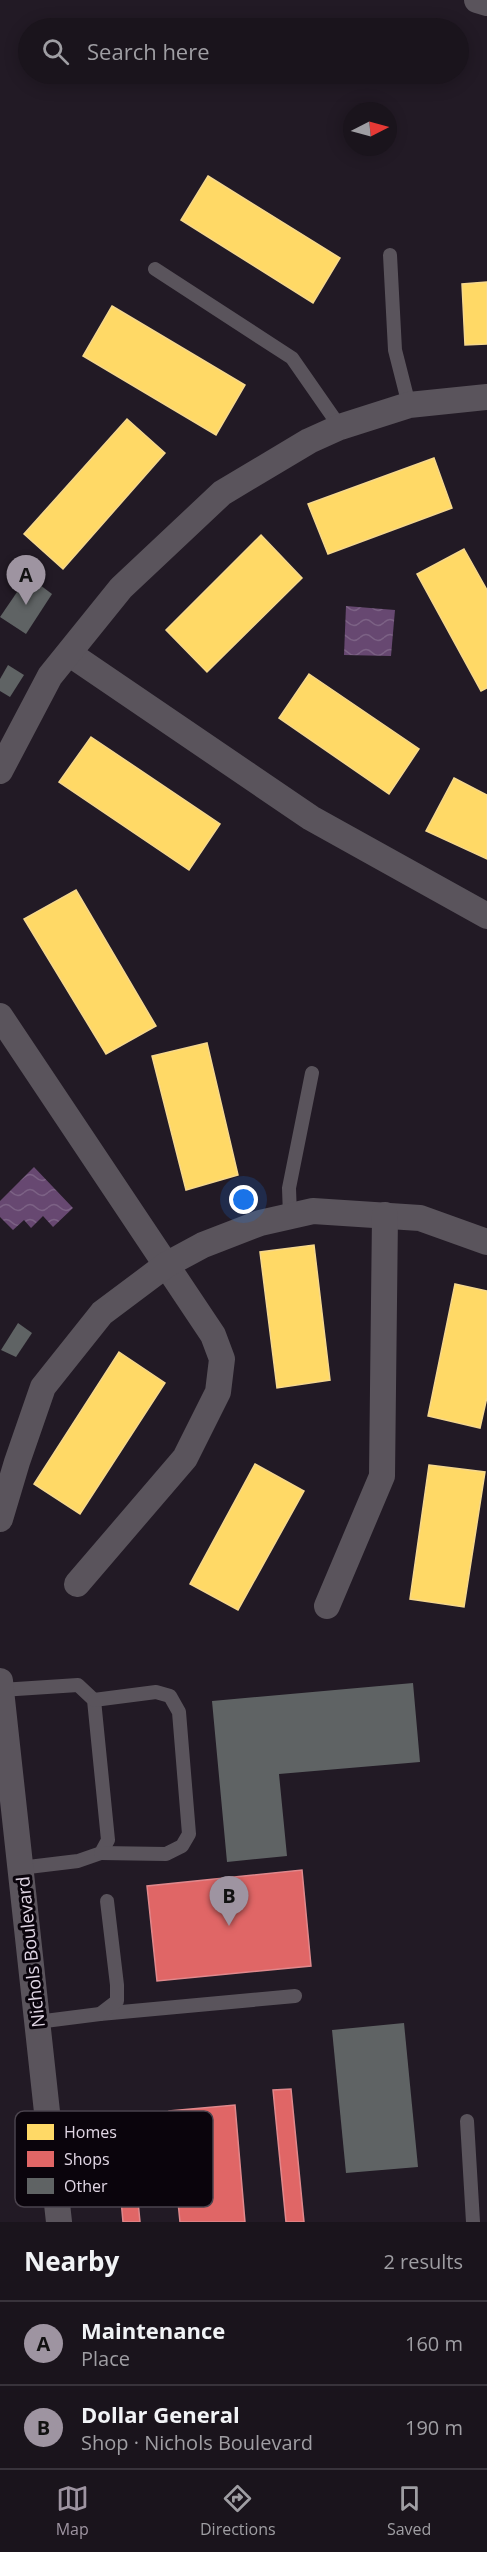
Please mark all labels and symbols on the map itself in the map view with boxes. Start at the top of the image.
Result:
north arrow [343,102,397,156]
pin: A [6,556,46,605]
your location [229,1185,258,1214]
street label: Nichols Boulevard [10,1875,50,2029]
pin: B [210,1876,248,1926]
legend [15,2111,213,2207]
text: Homes [64,2121,117,2143]
text: Shops [64,2148,110,2170]
text: Other [64,2175,108,2197]

